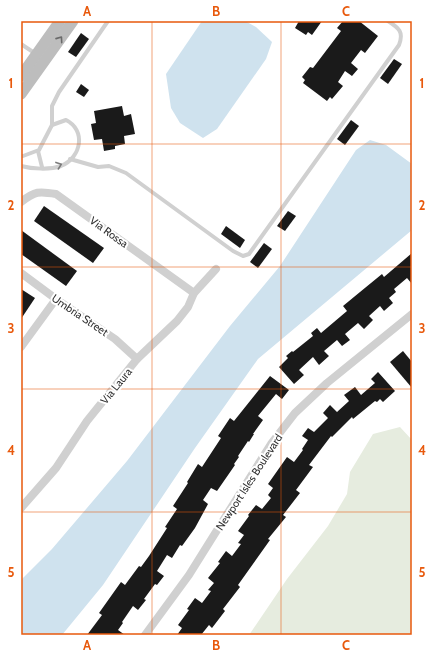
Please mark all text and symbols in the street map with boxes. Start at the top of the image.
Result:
text: A [83,3,92,19]
text: B [212,3,220,19]
text: C [342,3,350,19]
one-way arrow [55,37,62,44]
text: 1 [9,75,13,91]
text: 1 [420,75,424,91]
one-way arrow [56,161,63,170]
text: 2 [8,197,15,213]
text: 2 [419,197,426,213]
street label: Via Rossa [87,213,132,251]
street label: Umbria Street [49,291,111,339]
text: 3 [7,320,15,336]
text: 3 [418,320,426,336]
street label: Via Laura [97,365,135,407]
street label: Newport Isles Boulevard [213,431,285,533]
text: 4 [7,442,15,458]
text: 4 [418,442,426,458]
text: 5 [8,564,15,580]
text: 5 [419,564,426,580]
text: A [83,637,92,653]
text: B [212,637,220,653]
text: C [342,637,350,653]

